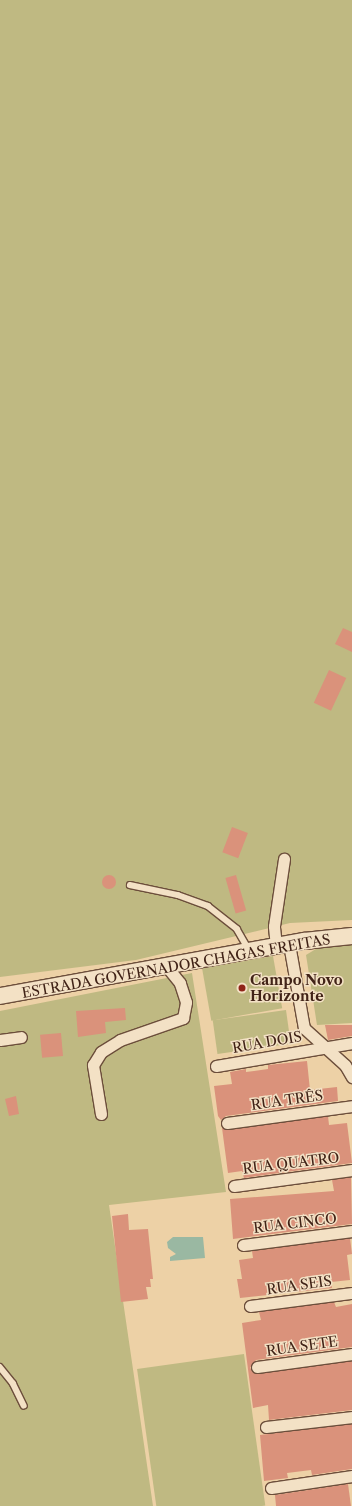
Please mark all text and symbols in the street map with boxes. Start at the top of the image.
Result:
street label: ESTRADA GOVERNADOR CHAGAS FREITAS [20,930,332,1002]
place label: Campo Novo Horizonte [250,972,343,1004]
marker: Campo Novo Horizonte [237,983,247,993]
street label: RUA DOIS [231,1028,303,1056]
street label: RUA TRÊS [250,1087,324,1113]
street label: RUA QUATRO [241,1149,341,1177]
street label: RUA CINCO [252,1210,338,1236]
street label: RUA SEIS [265,1272,333,1298]
street label: RUA SETE [265,1333,339,1359]

